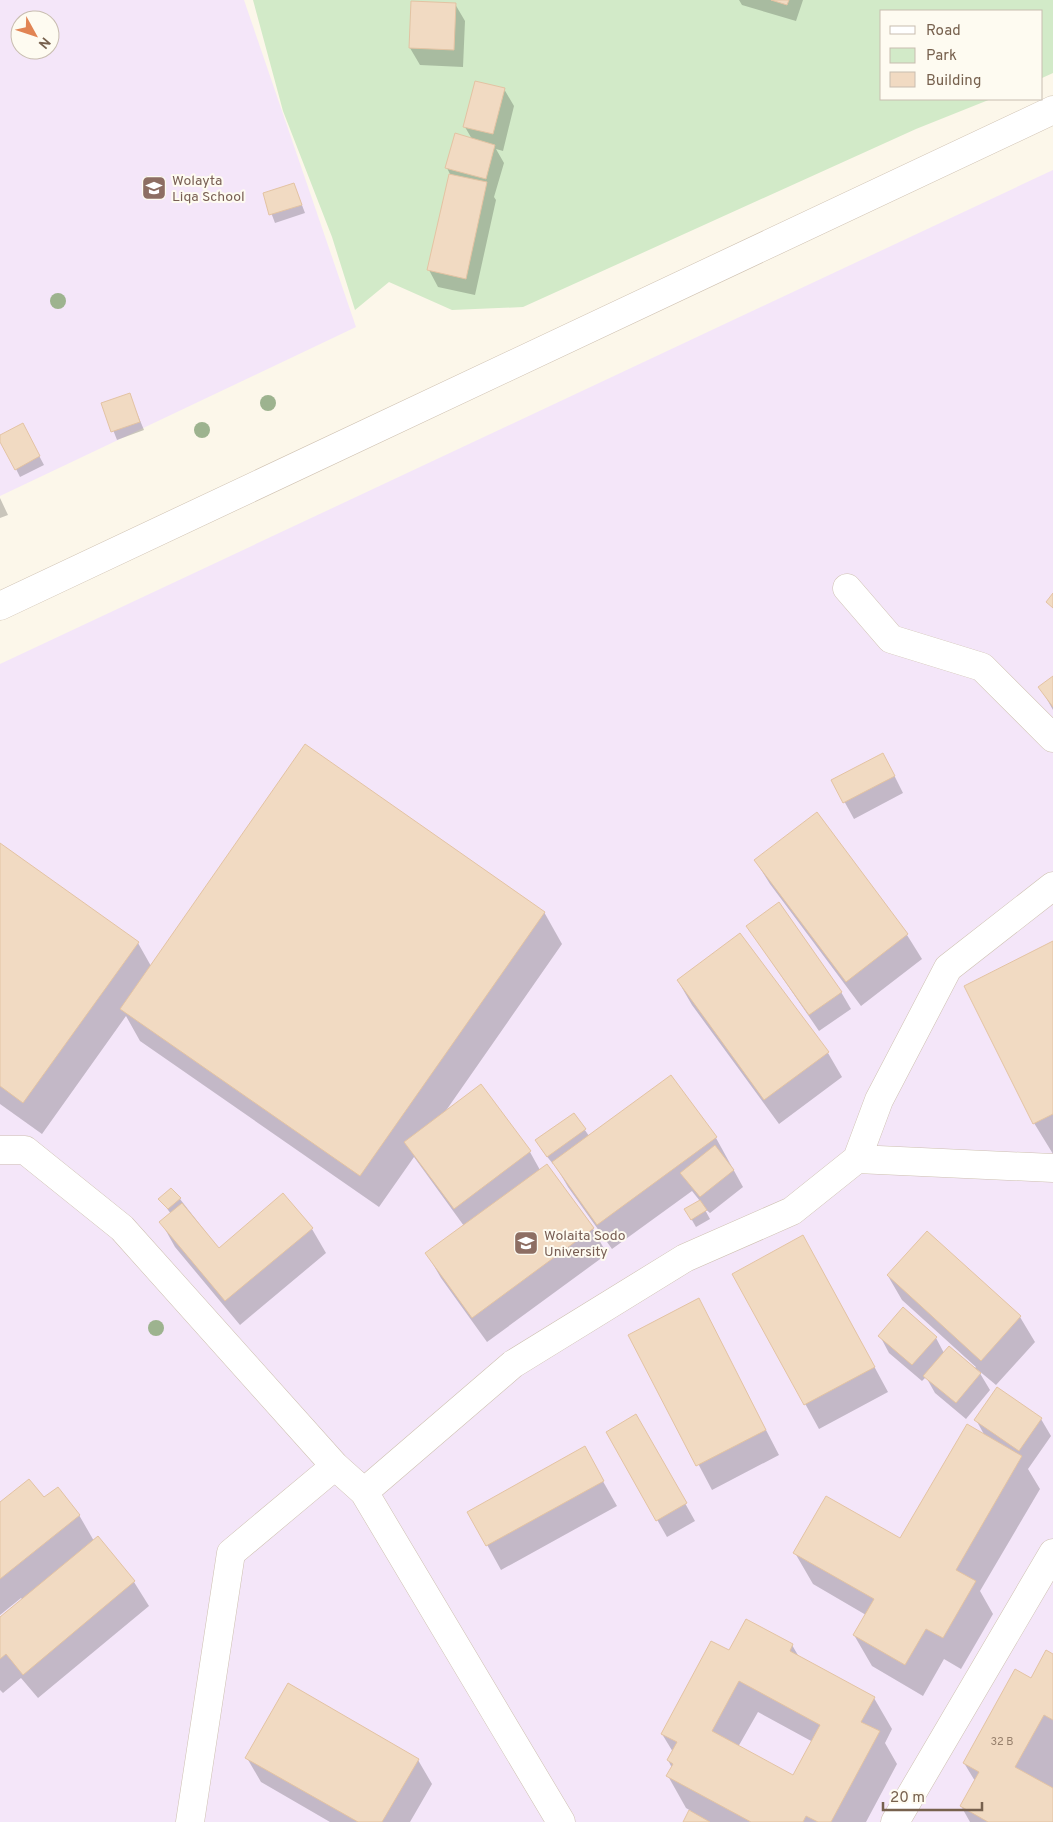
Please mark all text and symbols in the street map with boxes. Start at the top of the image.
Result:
north arrow [10,10,60,60]
legend [880,10,1043,100]
text: Road [926,22,961,41]
text: N [34,33,54,52]
text: Park [926,47,957,66]
text: Building [926,72,981,91]
place label: Wolayta Liqa School [172,173,245,206]
school or university icon: Wolayta Liqa School [141,175,167,201]
place label: Wolaita Sodo University [544,1228,626,1261]
school or university icon: Wolaita Sodo University [513,1230,539,1256]
house number: 32 B [991,1735,1013,1749]
scale bar [883,1780,982,1812]
text: 20 m [890,1789,925,1808]

